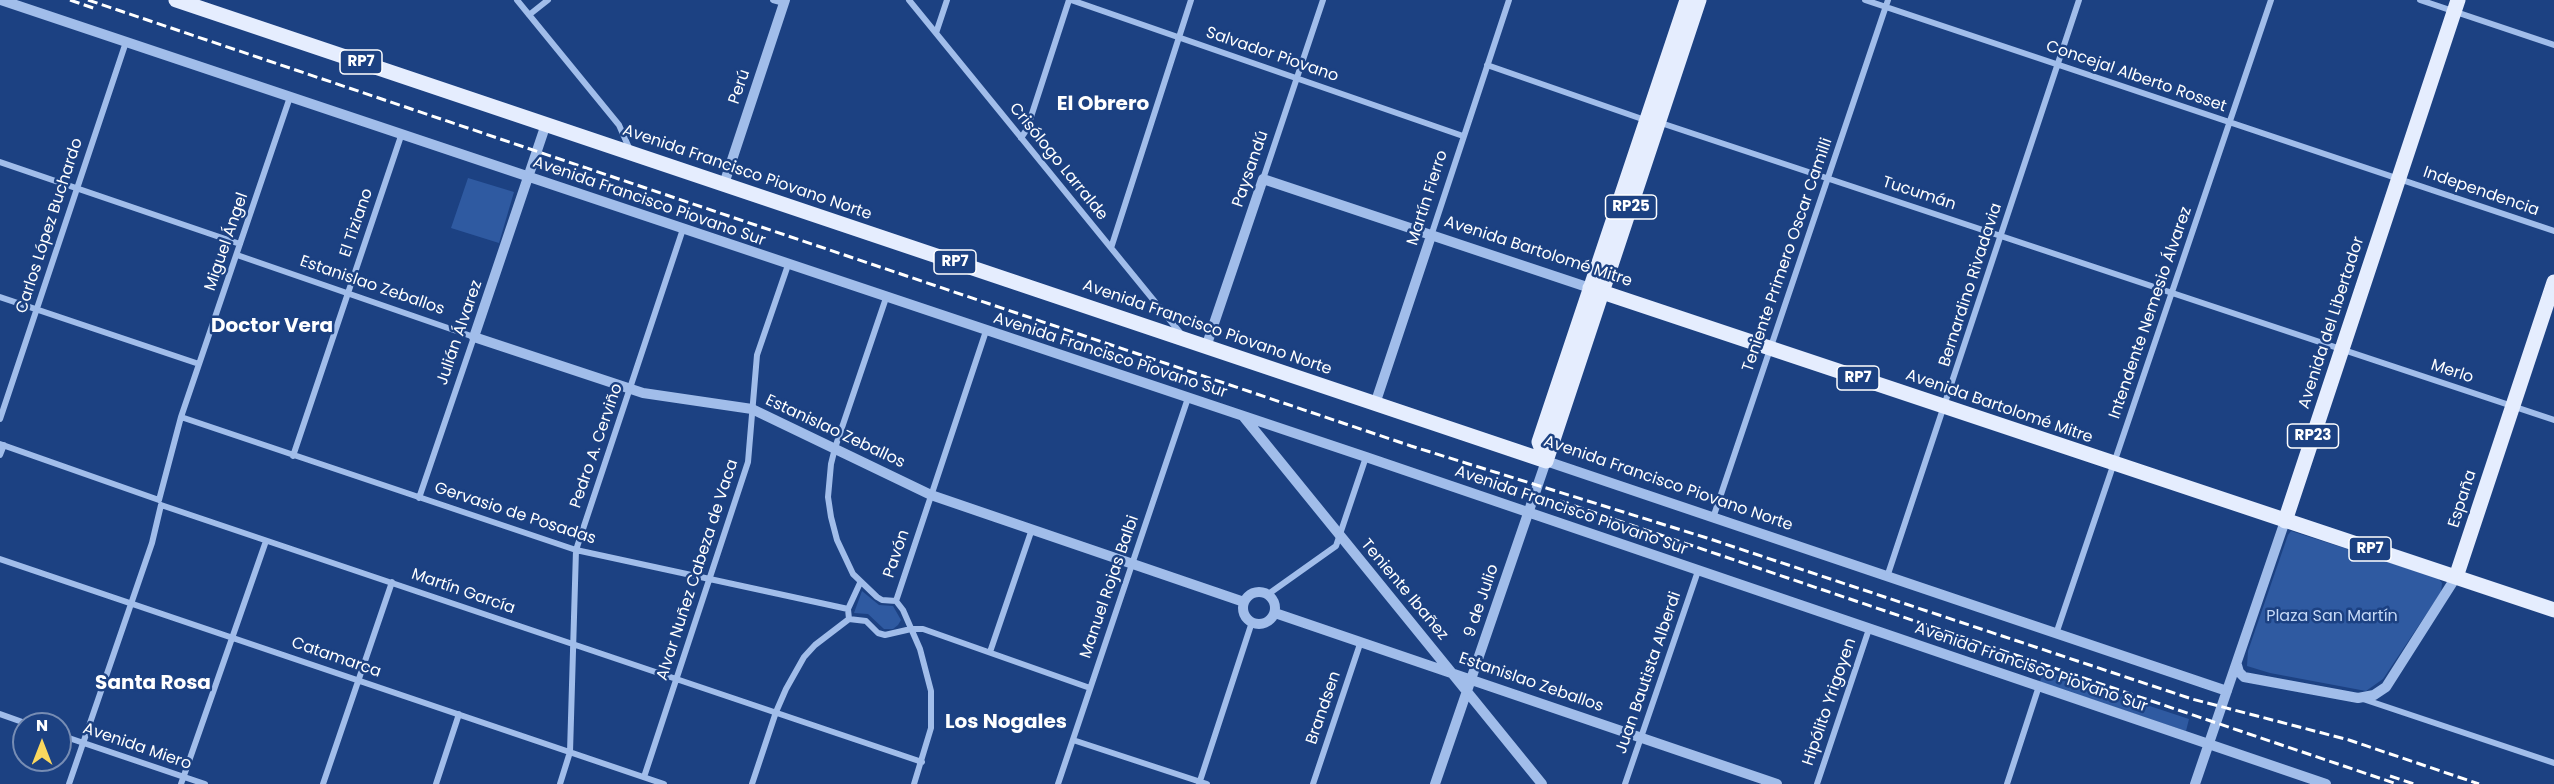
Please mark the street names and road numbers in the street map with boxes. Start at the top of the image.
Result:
street label: Salvador Piovano [1203,23,1341,87]
street label: Concejal Alberto Rosset [2043,37,2229,117]
road number: RP7 [340,50,382,74]
street label: Perú [725,67,755,107]
street label: Crisólogo Larralde [1005,99,1111,225]
street label: Avenida Francisco Piovano Norte [620,121,874,225]
street label: Paysandú [1229,128,1273,210]
street label: Carlos López Buchardo [13,136,87,316]
street label: Teniente Primero Oscar Camilli [1739,136,1837,374]
street label: Martín Fierro [1404,148,1452,248]
street label: Avenida Francisco Piovano Sur [530,153,768,251]
street label: Independencia [2421,163,2541,221]
street label: Tucumán [1880,173,1958,215]
street label: El Tiziano [336,186,378,260]
street label: Miguel Ángel [201,190,253,294]
road number: RP25 [1606,195,1656,219]
street label: Bernardino Rivadavia [1935,201,2007,369]
street label: Intendente Nemesio Álvarez [2106,204,2196,422]
street label: Avenida Bartolomé Mitre [1442,212,1634,292]
street label: Avenida del Libertador [2295,234,2369,412]
road number: RP7 [934,250,976,274]
street label: Estanislao Zeballos [297,252,447,320]
street label: Avenida Francisco Piovano Norte [1080,276,1334,380]
street label: Julián Álvarez [433,278,487,388]
street label: Avenida Francisco Piovano Sur [991,309,1229,403]
street label: Merlo [2428,356,2476,388]
road number: RP7 [1837,366,1879,390]
street label: Avenida Bartolomé Mitre [1903,366,2095,448]
street label: Pedro A. Cerviño [567,381,627,511]
street label: Estanislao Zeballos [762,391,908,473]
road number: RP23 [2288,424,2338,448]
street label: Avenida Francisco Piovano Norte [1541,432,1795,536]
street label: Alvar Nuñez Cabeza de Vaca [653,457,743,683]
street label: Avenida Francisco Piovano Sur [1452,462,1690,560]
street label: España [2445,468,2481,530]
street label: Gervasio de Posadas [432,479,598,549]
street label: Manuel Rojas Balbi [1077,513,1143,661]
street label: Pavón [880,527,914,581]
street label: Teniente Ibañez [1356,536,1452,644]
road number: RP7 [2349,537,2391,561]
street label: 9 de Julio [1461,562,1503,640]
street label: Martín García [409,565,517,619]
street label: Juan Bautista Alberdi [1612,589,1686,757]
street label: Avenida Francisco Piovano Sur [1912,619,2150,717]
street label: Catamarca [289,634,383,682]
street label: Hipólito Yrigoyen [1799,636,1861,768]
street label: Estanislao Zeballos [1456,649,1606,717]
street label: Brandsen [1303,669,1345,747]
street label: Avenida Miero [80,719,194,775]

